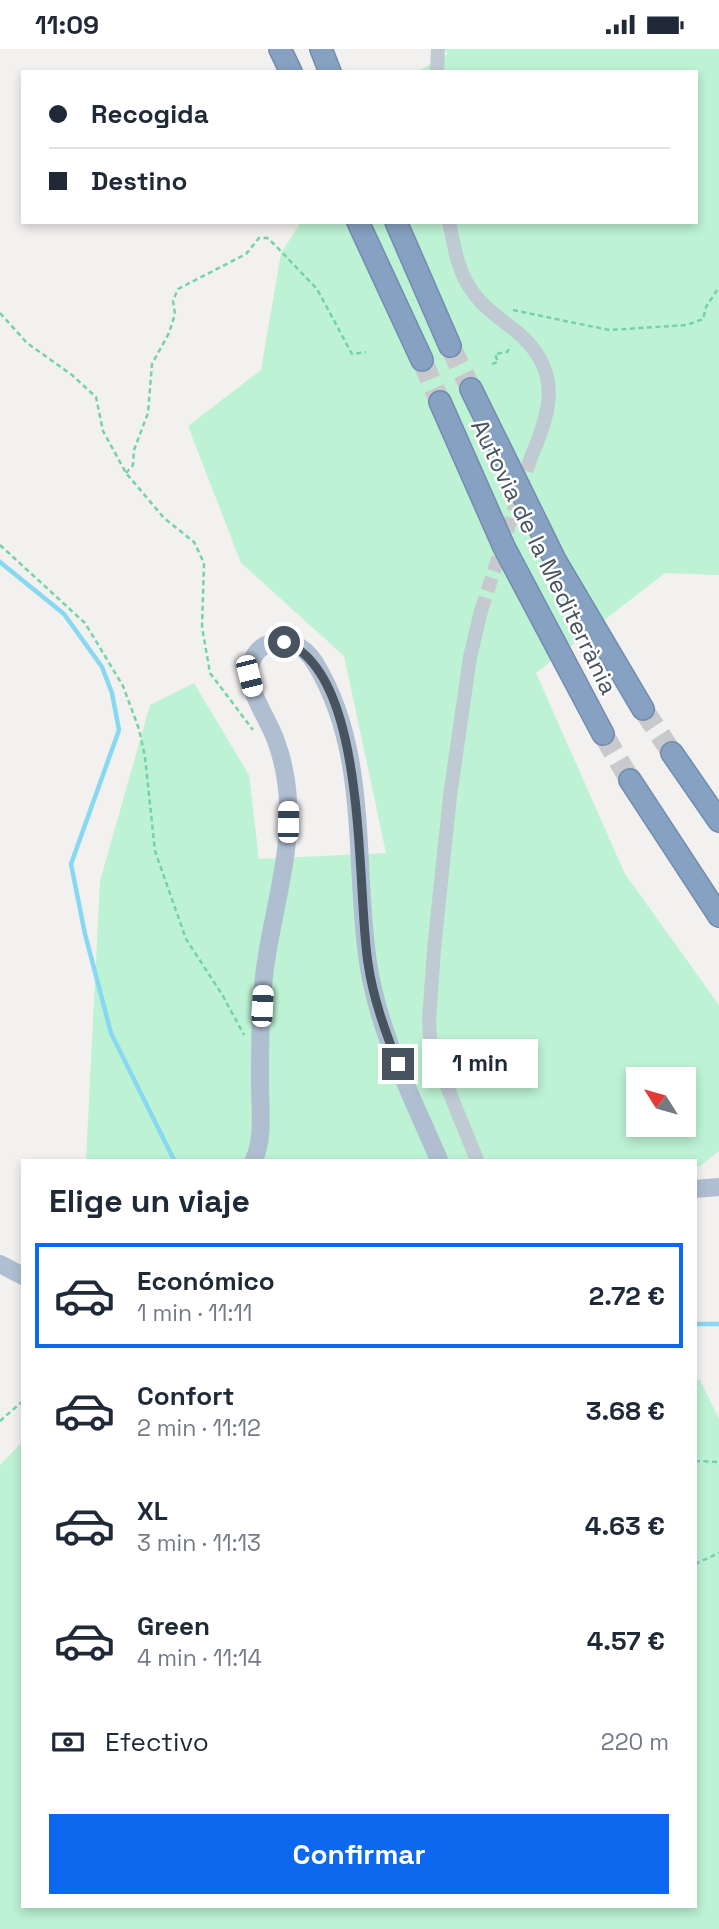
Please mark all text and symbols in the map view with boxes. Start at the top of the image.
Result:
text: 11:09 [35,8,99,42]
text: Recogida [91,97,209,131]
text: Destino [91,164,187,198]
street label: Autovia de la Mediterrània [464,414,625,700]
route start [268,626,300,658]
car [234,653,265,699]
car [278,801,299,843]
car [251,984,274,1028]
callout: 1 min [422,1039,538,1089]
route end [382,1048,414,1080]
text: 1 min [452,1048,508,1078]
north arrow [626,1067,696,1137]
map controls [626,1067,696,1137]
text: Elige un viaje [49,1181,250,1221]
icon: car [53,1264,116,1327]
text: Económico [137,1264,275,1298]
text: 2.72 € [589,1279,665,1313]
text: 1 min · 11:11 [137,1298,252,1328]
icon: car [53,1379,116,1442]
text: Confort [137,1379,234,1413]
text: 3.68 € [586,1394,665,1428]
text: 2 min · 11:12 [137,1413,261,1443]
icon: car [53,1494,116,1557]
text: XL [137,1494,168,1528]
text: 4.63 € [585,1509,665,1543]
text: 3 min · 11:13 [137,1528,261,1558]
icon: car [53,1609,116,1672]
text: Green [137,1609,210,1643]
text: 4.57 € [587,1624,665,1658]
text: 4 min · 11:14 [137,1643,262,1673]
icon: cash [49,1723,87,1761]
text: Efectivo [105,1725,209,1759]
text: 220 m [601,1727,669,1757]
button: Confirmar [49,1814,669,1894]

